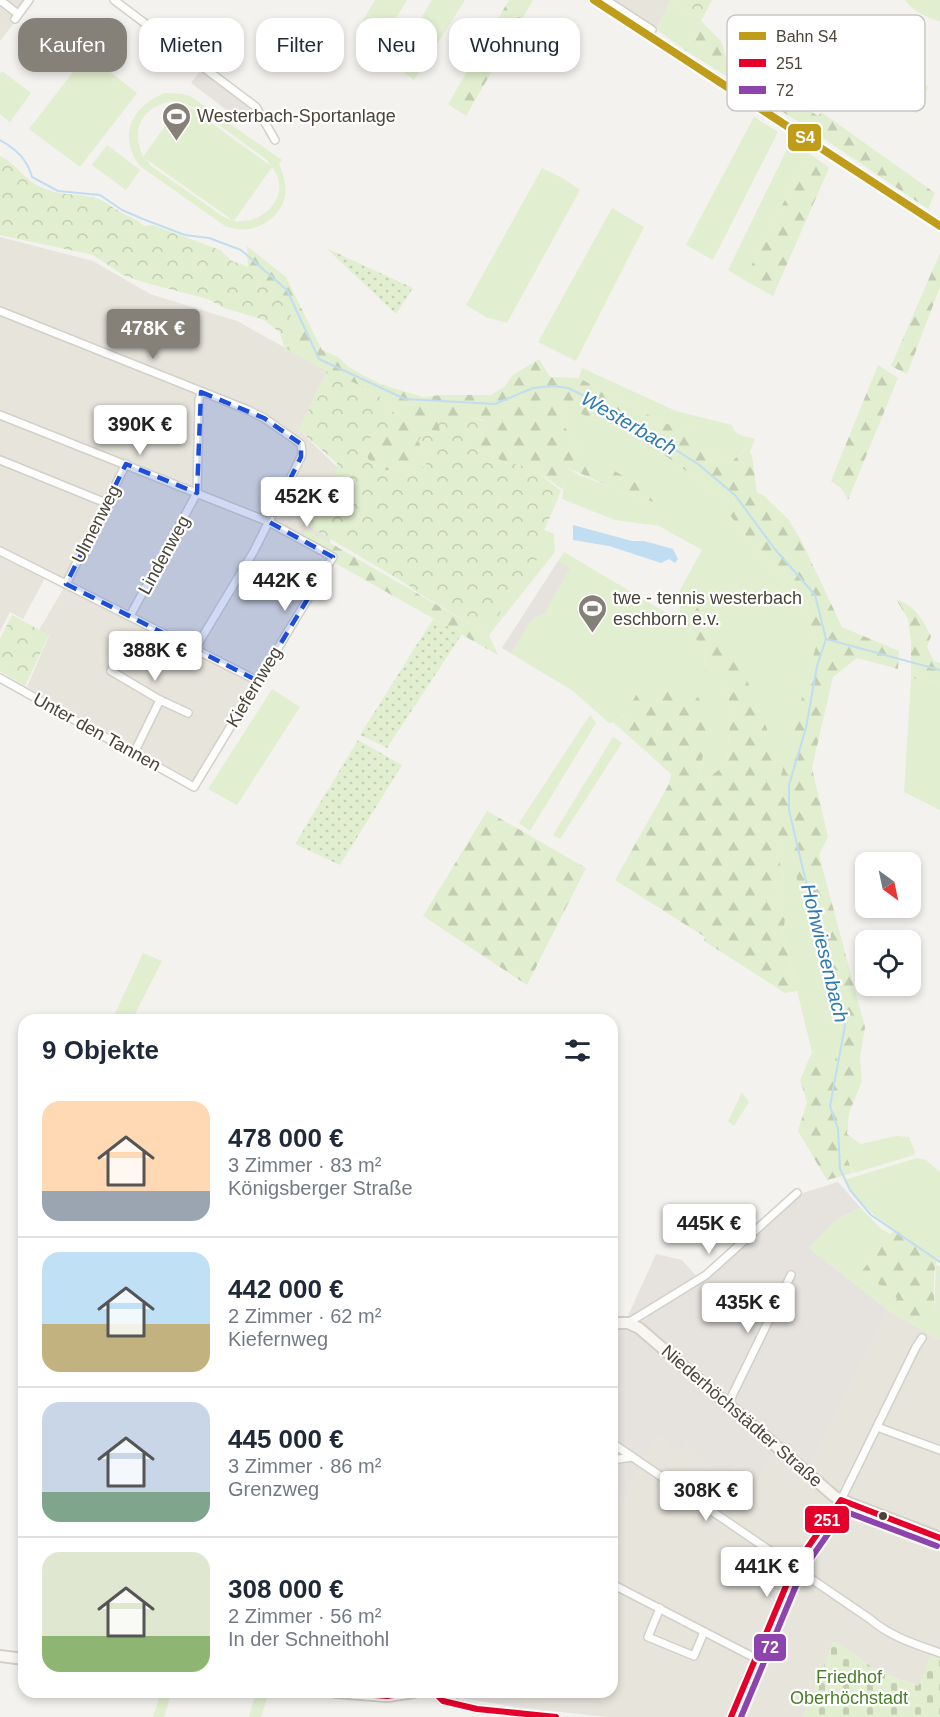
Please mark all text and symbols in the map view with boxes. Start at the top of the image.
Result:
legend [727,15,925,111]
chip: Kaufen [18,18,127,72]
chip: Mieten [139,18,244,72]
chip: Filter [256,18,344,72]
chip: Neu [356,18,437,72]
chip: Wohnung [449,18,580,72]
text: Bahn S4 [776,28,837,45]
text: 251 [776,55,803,72]
text: 72 [776,82,794,99]
sports icon: Westerbach-Sportanlage [160,100,192,142]
place label: Westerbach-Sportanlage [197,106,396,126]
line badge: S4 [787,123,822,152]
text: S4 [795,129,815,146]
pin: 478K € [104,309,202,360]
text: 478K € [121,317,185,339]
water label: Westerbach [577,387,681,459]
pin: 390K € [91,405,189,456]
text: 390K € [108,413,172,435]
pin: 452K € [258,477,356,528]
street label: Ulmenweg [68,482,124,566]
text: 452K € [275,485,339,507]
street label: Lindenweg [134,512,194,598]
pin: 442K € [236,561,334,612]
text: 442K € [253,569,317,591]
place label: twe - tennis westerbach eschborn e.v. [613,588,802,629]
sports icon: twe - tennis westerbach eschborn e.v. [576,592,608,634]
pin: 388K € [106,631,204,682]
text: 388K € [123,639,187,661]
street label: Kiefernweg [222,643,286,731]
street label: Unter den Tannen [30,689,164,775]
north arrow [855,852,921,918]
map controls [855,852,921,996]
water label: Hohwiesenbach [797,881,853,1025]
button: locate [855,930,921,996]
icon: filters [561,1034,594,1067]
text: 9 Objekte [42,1035,159,1065]
text: 478 000 € [228,1123,344,1153]
icon: home [90,1125,162,1197]
text: 3 Zimmer · 83 m² [228,1154,381,1176]
text: Königsberger Straße [228,1177,413,1199]
pin: 445K € [660,1204,758,1255]
text: 445K € [677,1212,741,1234]
text: 442 000 € [228,1274,344,1304]
icon: home [90,1276,162,1348]
pin: 435K € [699,1283,797,1334]
text: 435K € [716,1291,780,1313]
text: 2 Zimmer · 62 m² [228,1305,381,1327]
text: Kiefernweg [228,1328,328,1350]
street label: Niederhöchstädter Straße [658,1341,826,1491]
text: 445 000 € [228,1424,344,1454]
icon: home [90,1426,162,1498]
text: 3 Zimmer · 86 m² [228,1455,381,1477]
pin: 308K € [657,1471,755,1522]
text: Grenzweg [228,1478,319,1500]
text: 308K € [674,1479,738,1501]
line badge: 251 [804,1505,850,1534]
unlabelled marker [877,1510,889,1522]
text: 251 [814,1512,840,1529]
pin: 441K € [718,1547,816,1598]
text: 441K € [735,1555,799,1577]
text: 308 000 € [228,1574,344,1604]
icon: home [90,1576,162,1648]
text: 2 Zimmer · 56 m² [228,1605,381,1627]
text: In der Schneithohl [228,1628,389,1650]
line badge: 72 [753,1633,787,1662]
text: 72 [761,1639,779,1656]
park label: Friedhof Oberhöchstadt [790,1667,908,1708]

